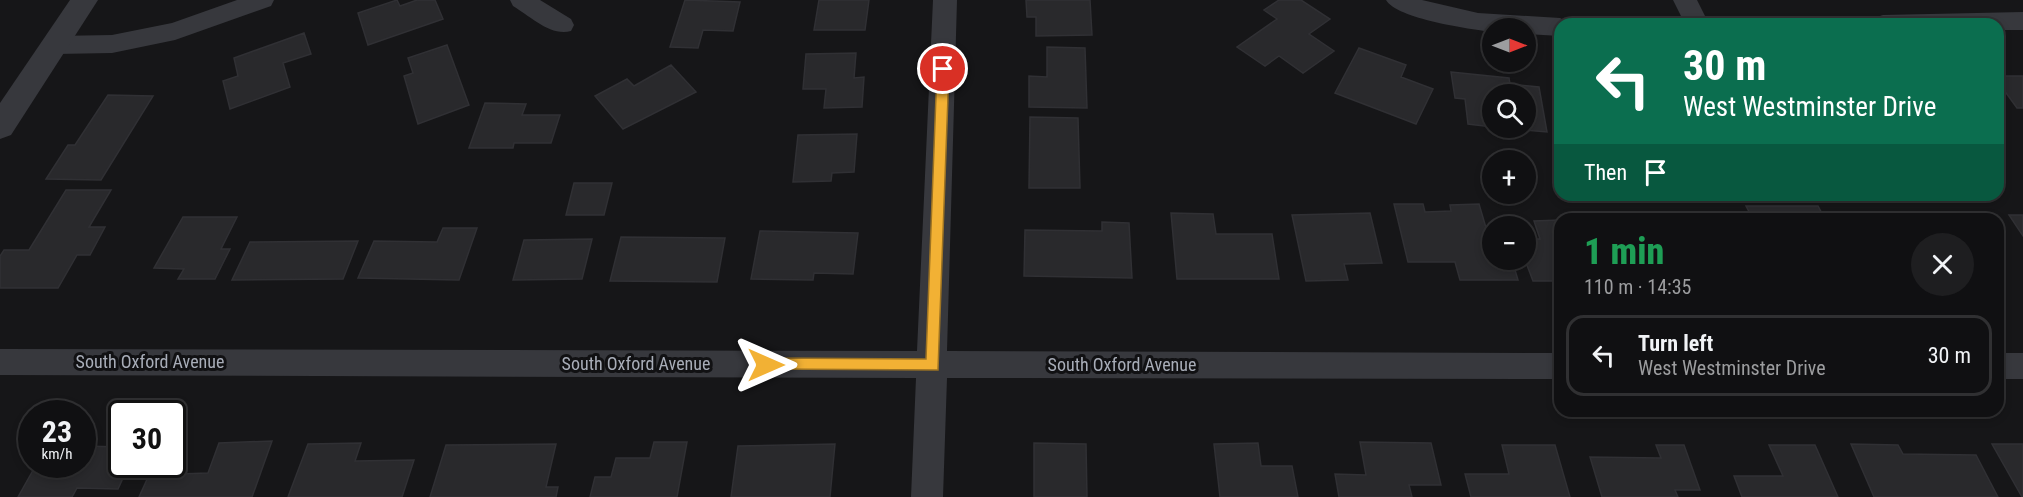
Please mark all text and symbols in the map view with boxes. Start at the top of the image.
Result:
north arrow [1482,18,1536,72]
map controls [1482,18,1536,270]
text: 30 m [1683,41,1766,90]
icon: left [1584,42,1662,120]
pin [917,43,968,94]
icon: arrive [926,52,959,85]
button: search [1482,84,1536,138]
text: West Westminster Drive [1683,91,1936,123]
button: + [1482,150,1536,204]
icon: arrive [1639,156,1672,189]
text: Then [1584,160,1627,185]
button: − [1482,216,1536,270]
text: 1 min [1584,231,1664,273]
button: close [1911,233,1974,296]
text: 110 m · 14:35 [1584,275,1691,299]
text: Turn left [1638,331,1713,356]
position arrow [734,333,798,397]
icon: left [1587,339,1620,372]
text: 30 m [1928,343,1971,368]
street label: South Oxford Avenue [76,351,224,372]
street label: South Oxford Avenue [562,353,710,374]
street label: South Oxford Avenue [1048,354,1196,375]
text: West Westminster Drive [1638,356,1826,380]
speed limit sign: 30 [108,400,186,478]
text: 23 [42,414,72,449]
text: km/h [42,445,72,463]

